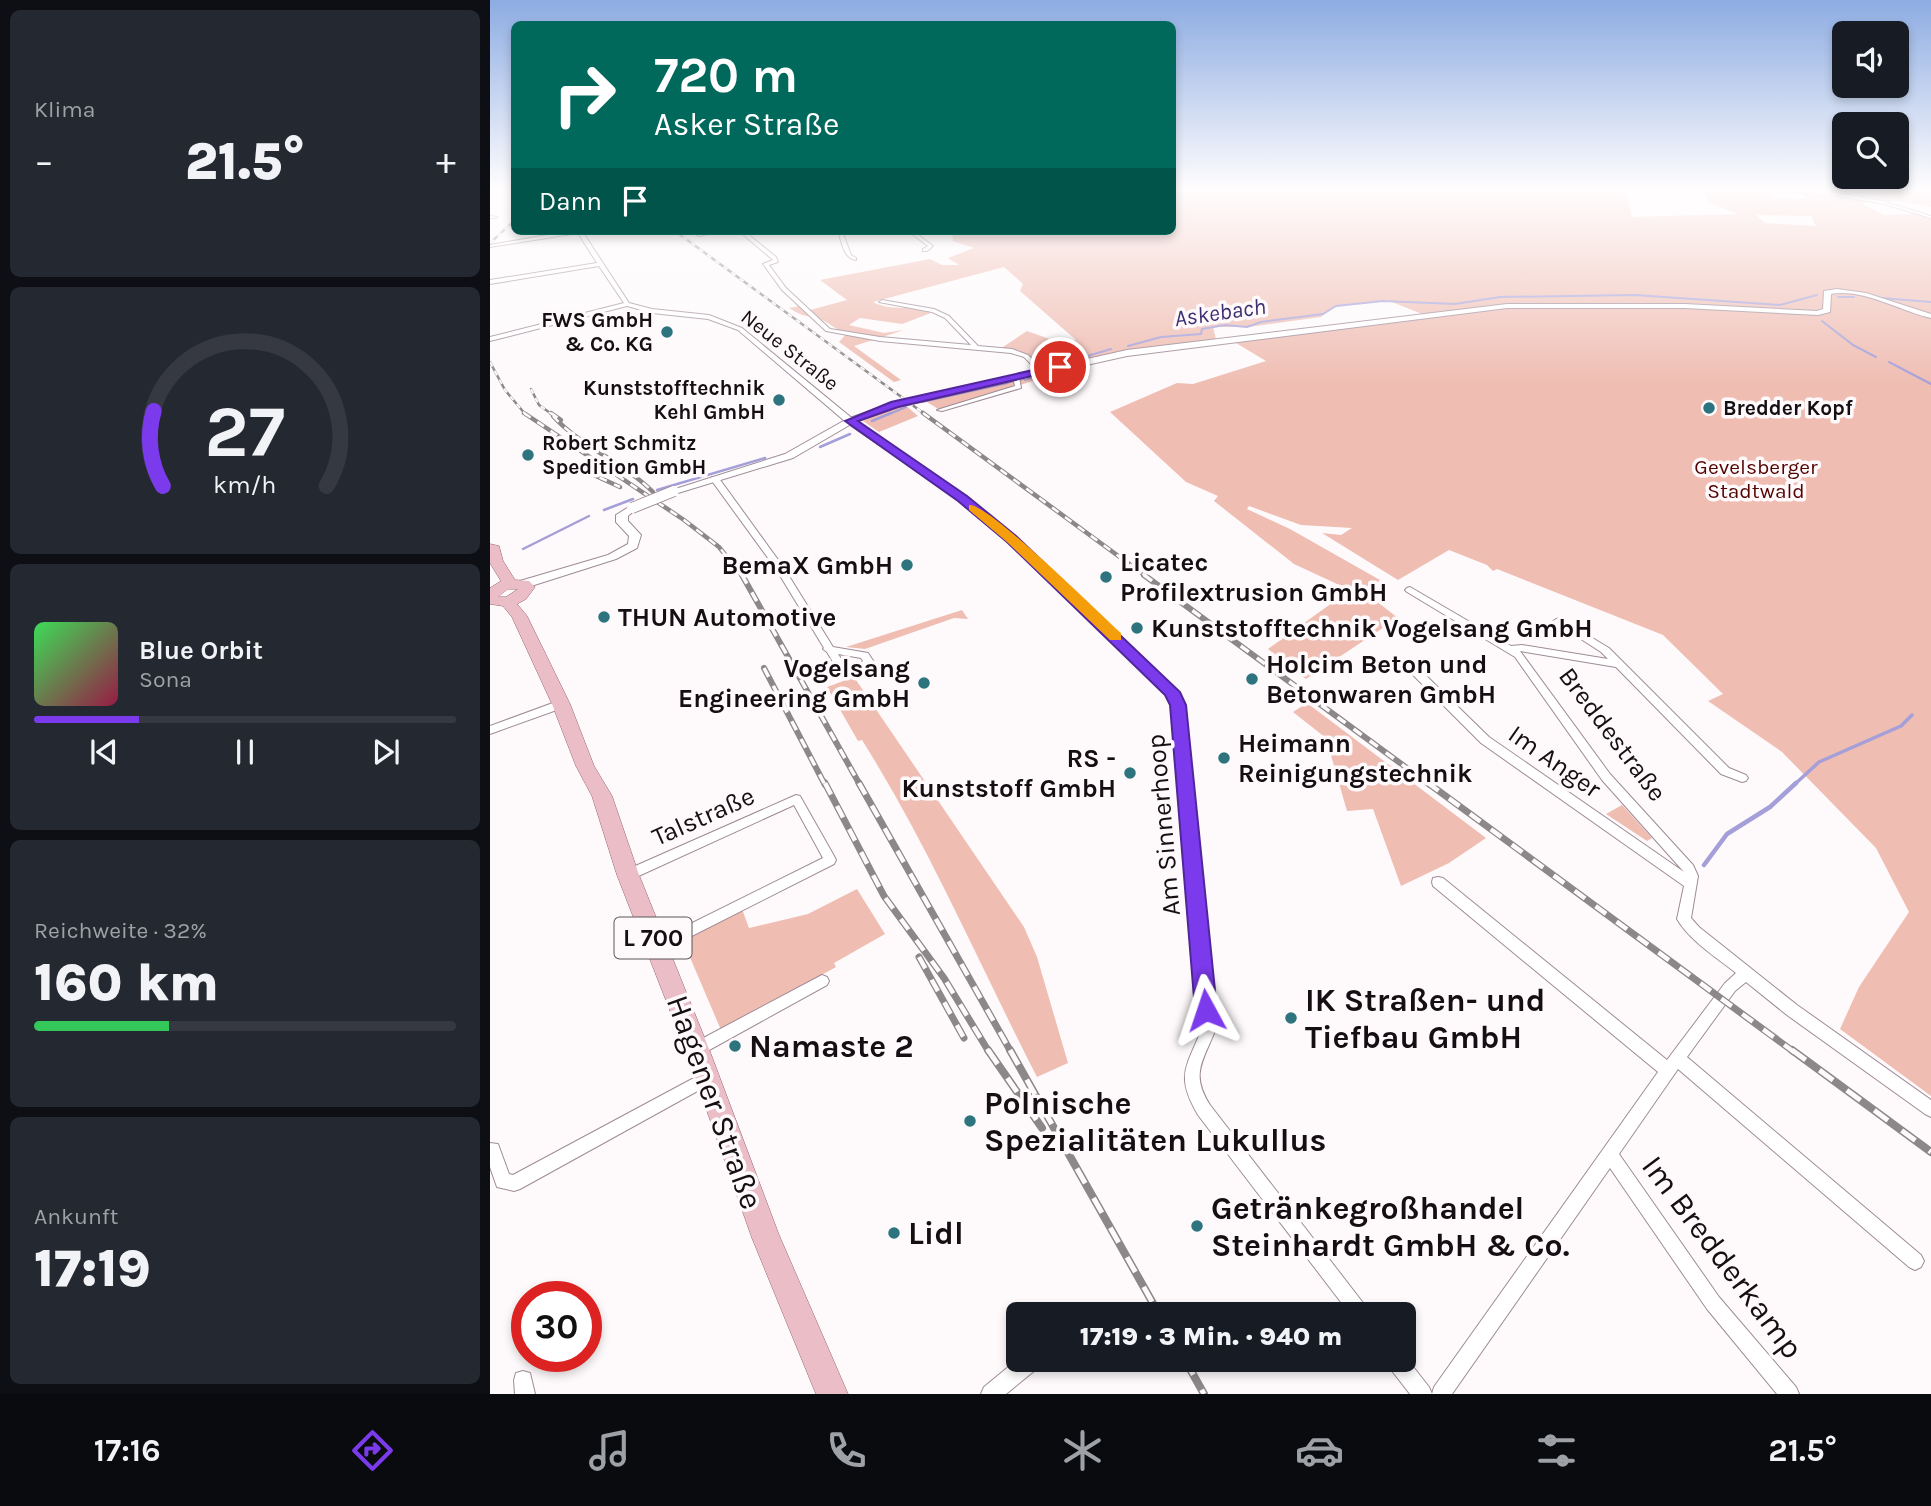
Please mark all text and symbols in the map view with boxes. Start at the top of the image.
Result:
map controls [1832,21,1909,189]
button: sound [1832,21,1909,98]
text: 720 m [654,47,798,104]
icon: right [539,49,630,140]
text: Klima [34,96,95,123]
text: Asker Straße [654,106,839,143]
button: search [1832,112,1909,189]
text: 21.5° [185,131,305,192]
text: − [34,139,54,184]
text: + [436,139,456,184]
icon: arrive [616,182,654,220]
text: Dann [539,186,602,217]
water label: Askebach [1173,293,1267,332]
street label: Neue Straße [736,305,844,395]
place label: FWS GmbH & Co. KG [541,308,653,356]
marker: FWS GmbH & Co. KG [659,324,675,340]
pin [1030,337,1090,397]
icon: arrive [1041,348,1079,386]
place label: Kunststofftechnik Kehl GmbH [583,376,766,424]
text: 27 [205,390,285,475]
marker: Kunststofftechnik Kehl GmbH [771,392,787,408]
place label: Bredder Kopf [1723,396,1853,420]
marker: Bredder Kopf [1701,400,1717,416]
place label: Robert Schmitz Spedition GmbH [542,431,706,479]
marker: Robert Schmitz Spedition GmbH [520,447,536,463]
park label: Gevelsberger Stadtwald [1694,455,1818,503]
text: km/h [213,470,277,499]
place label: Licatec Profilextrusion GmbH [1120,547,1387,608]
place label: BemaX GmbH [722,550,893,581]
marker: BemaX GmbH [899,557,915,573]
marker: Licatec Profilextrusion GmbH [1098,569,1114,585]
place label: THUN Automotive [618,602,836,633]
marker: THUN Automotive [596,609,612,625]
place label: Kunststofftechnik Vogelsang GmbH [1151,613,1593,644]
marker: Kunststofftechnik Vogelsang GmbH [1129,620,1145,636]
text: Blue Orbit [139,635,263,666]
place label: Holcim Beton und Betonwaren GmbH [1266,649,1496,710]
place label: Vogelsang Engineering GmbH [678,653,910,714]
street label: Breddestraße [1552,661,1673,807]
text: Sona [139,666,192,693]
marker: Holcim Beton und Betonwaren GmbH [1244,671,1260,687]
marker: Vogelsang Engineering GmbH [916,675,932,691]
street label: Im Anger [1502,718,1607,805]
place label: Heimann Reinigungstechnik [1238,728,1472,789]
icon: previous [85,733,123,771]
icon: pause [226,733,264,771]
icon: next [367,733,405,771]
street label: Am Sinnerhoop [1140,733,1187,917]
place label: RS - Kunststoff GmbH [902,743,1116,804]
marker: Heimann Reinigungstechnik [1216,750,1232,766]
marker: RS - Kunststoff GmbH [1122,765,1138,781]
street label: Talstraße [647,780,759,853]
text: Reichweite · 32% [34,917,207,944]
road number: L 700 [614,918,692,958]
text: 160 km [34,952,219,1013]
position arrow [1169,973,1243,1047]
place label: IK Straßen- und Tiefbau GmbH [1305,982,1545,1056]
street label: Hagener Straße [659,990,770,1214]
marker: IK Straßen- und Tiefbau GmbH [1283,1010,1299,1026]
place label: Namaste 2 [749,1028,914,1065]
marker: Namaste 2 [727,1038,743,1054]
place label: Polnische Spezialitäten Lukullus [984,1085,1326,1159]
marker: Polnische Spezialitäten Lukullus [962,1113,978,1129]
street label: Im Bredderkamp [1634,1148,1811,1366]
place label: Getränkegroßhandel Steinhardt GmbH & Co. [1211,1190,1570,1264]
text: Ankunft [34,1203,118,1230]
place label: Lidl [908,1215,964,1252]
marker: Getränkegroßhandel Steinhardt GmbH & Co. [1189,1218,1205,1234]
marker: Lidl [886,1225,902,1241]
text: 17:19 [34,1238,151,1299]
speed limit sign: 30 [511,1281,602,1372]
text: 17:19 · 3 Min. · 940 m [1080,1321,1342,1352]
icon: directions [348,1426,397,1475]
icon: music [585,1426,634,1475]
icon: phone [822,1426,871,1475]
icon: climate [1058,1426,1107,1475]
icon: car [1295,1426,1344,1475]
icon: filters [1532,1426,1581,1475]
text: 17:16 [94,1432,161,1469]
text: 21.5° [1768,1432,1837,1469]

